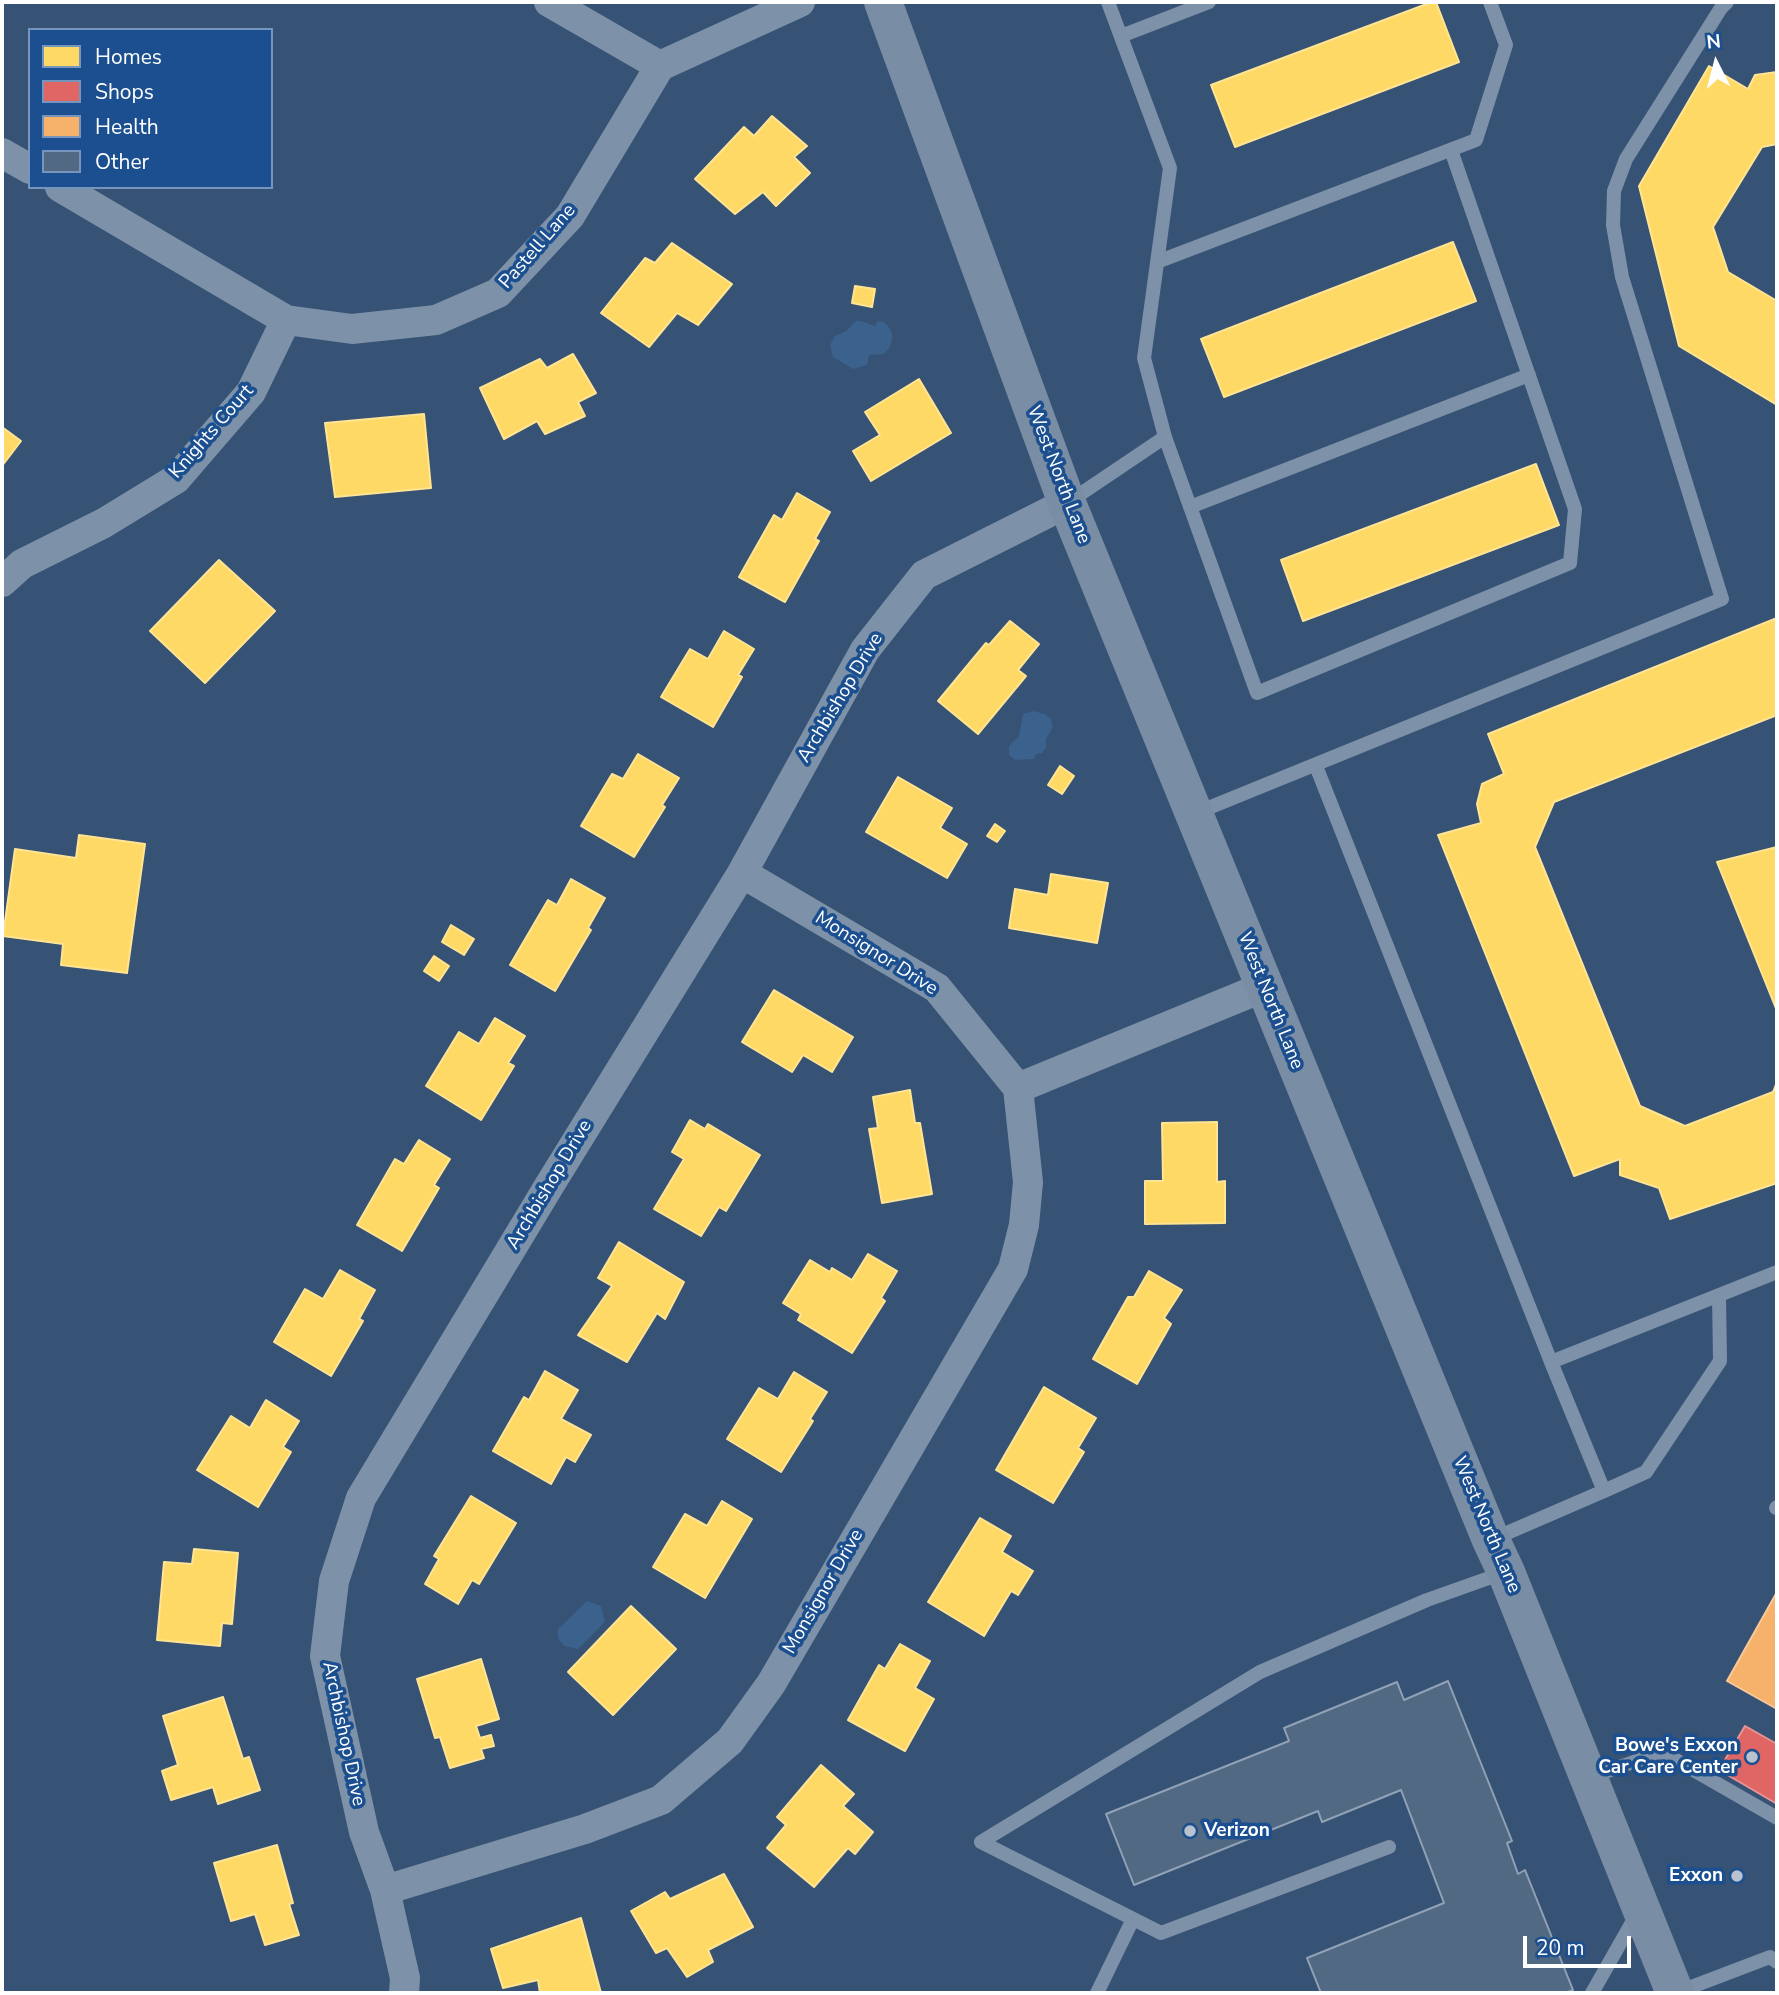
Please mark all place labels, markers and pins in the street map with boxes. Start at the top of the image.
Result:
place label: Bowe's Exxon Car Care Center [1598,1735,1738,1779]
marker: Bowe's Exxon Car Care Center [1744,1749,1760,1765]
place label: Verizon [1204,1820,1270,1842]
marker: Verizon [1182,1823,1198,1839]
place label: Exxon [1669,1865,1723,1887]
marker: Exxon [1729,1868,1745,1884]

